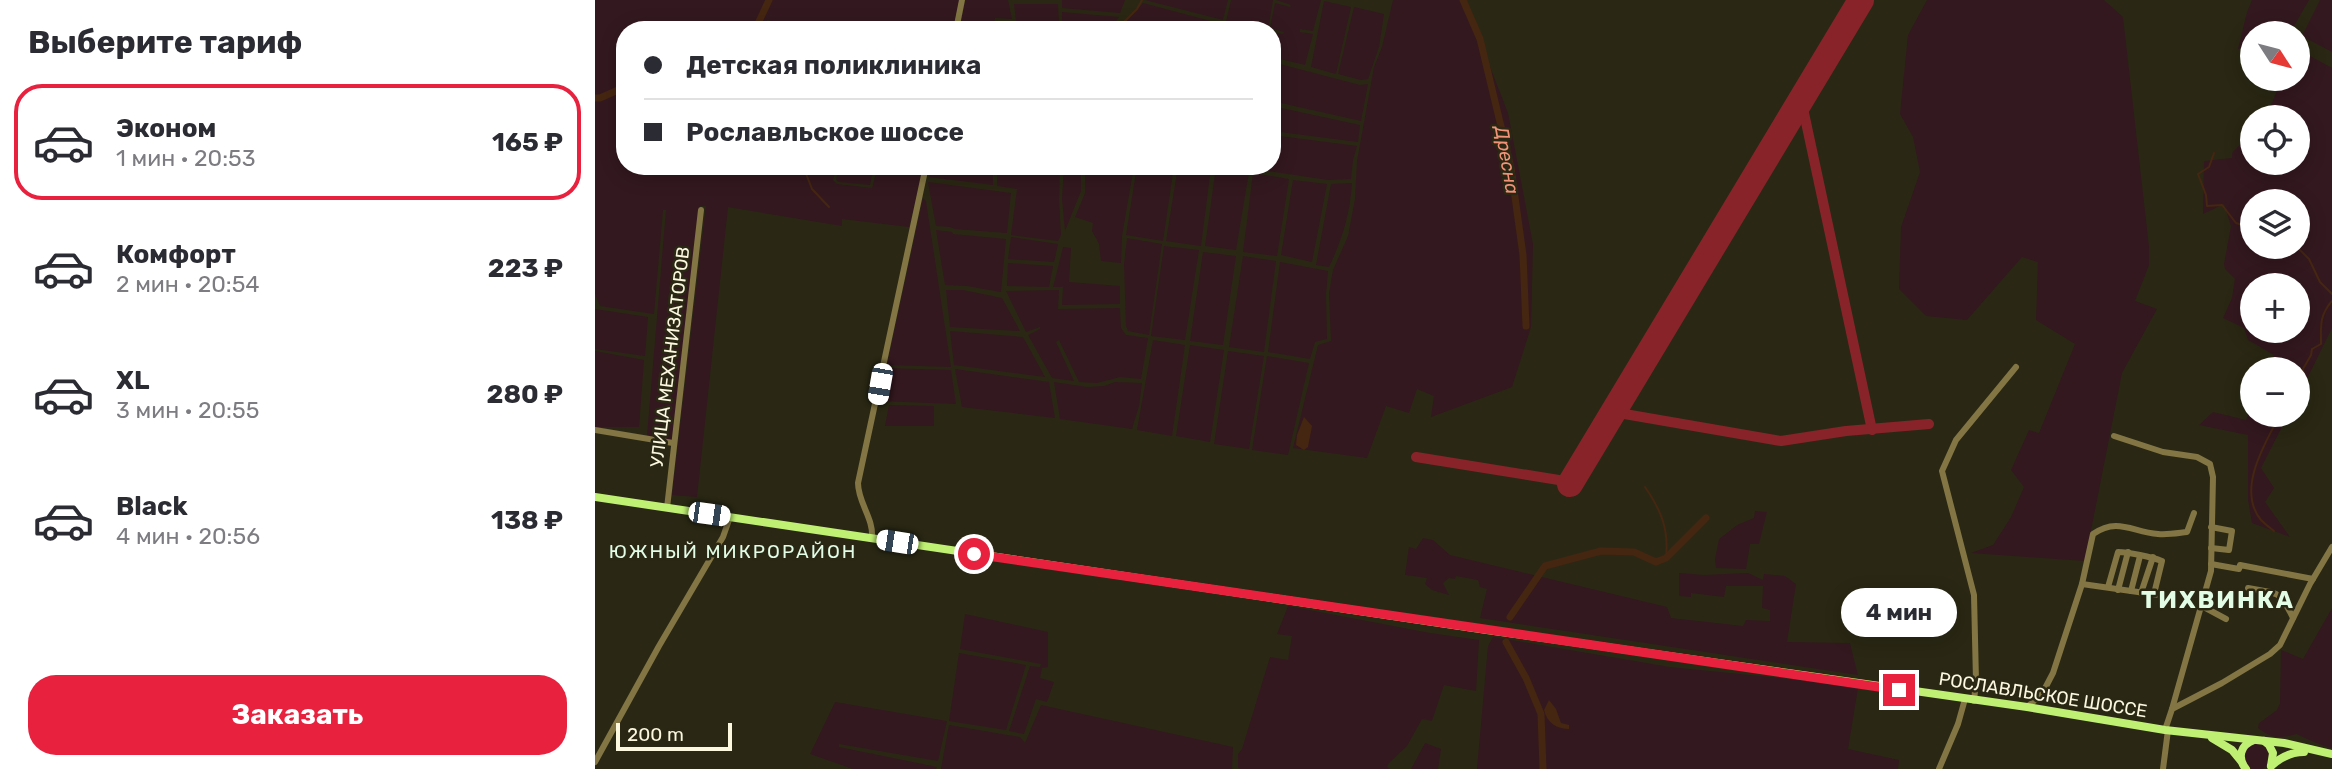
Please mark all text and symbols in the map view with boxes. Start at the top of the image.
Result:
north arrow [2240,21,2310,91]
map controls [2240,21,2310,427]
text: Выберите тариф [28,23,302,61]
text: Детская поликлиника [686,50,981,81]
button: locate [2240,105,2310,175]
icon: car [32,111,95,174]
text: Эконом [116,113,216,144]
text: Рославльское шоссе [686,117,964,148]
water label: Дресна [1489,122,1524,196]
text: 165 ₽ [492,127,563,158]
text: 1 мин · 20:53 [116,144,256,172]
button: layers [2240,189,2310,259]
icon: car [32,237,95,300]
text: Комфорт [116,239,236,270]
street label: УЛИЦА МЕХАНИЗАТОРОВ [646,245,694,469]
text: 223 ₽ [488,253,563,284]
text: 2 мин · 20:54 [116,270,260,298]
button: + [2240,273,2310,343]
button: − [2240,357,2310,427]
car [867,361,894,407]
icon: car [32,363,95,426]
text: XL [116,365,149,396]
text: 280 ₽ [487,379,563,410]
text: 3 мин · 20:55 [116,396,259,424]
icon: car [32,489,95,552]
text: Black [116,491,188,522]
car [687,501,732,527]
text: 138 ₽ [491,505,563,536]
text: 4 мин · 20:56 [116,522,260,550]
car [875,528,920,556]
route start [958,538,990,570]
district label: ЮЖНЫЙ МИКРОРАЙОН [609,540,857,563]
district label: ТИХВИНКА [2141,586,2295,614]
callout: 4 мин [1841,588,1957,638]
text: 4 мин [1866,598,1932,626]
street label: РОСЛАВЛЬСКОЕ ШОССЕ [1937,668,2149,722]
route end [1883,674,1915,706]
button: Заказать [28,675,567,755]
scale bar [616,720,731,752]
text: 200 m [627,723,684,746]

